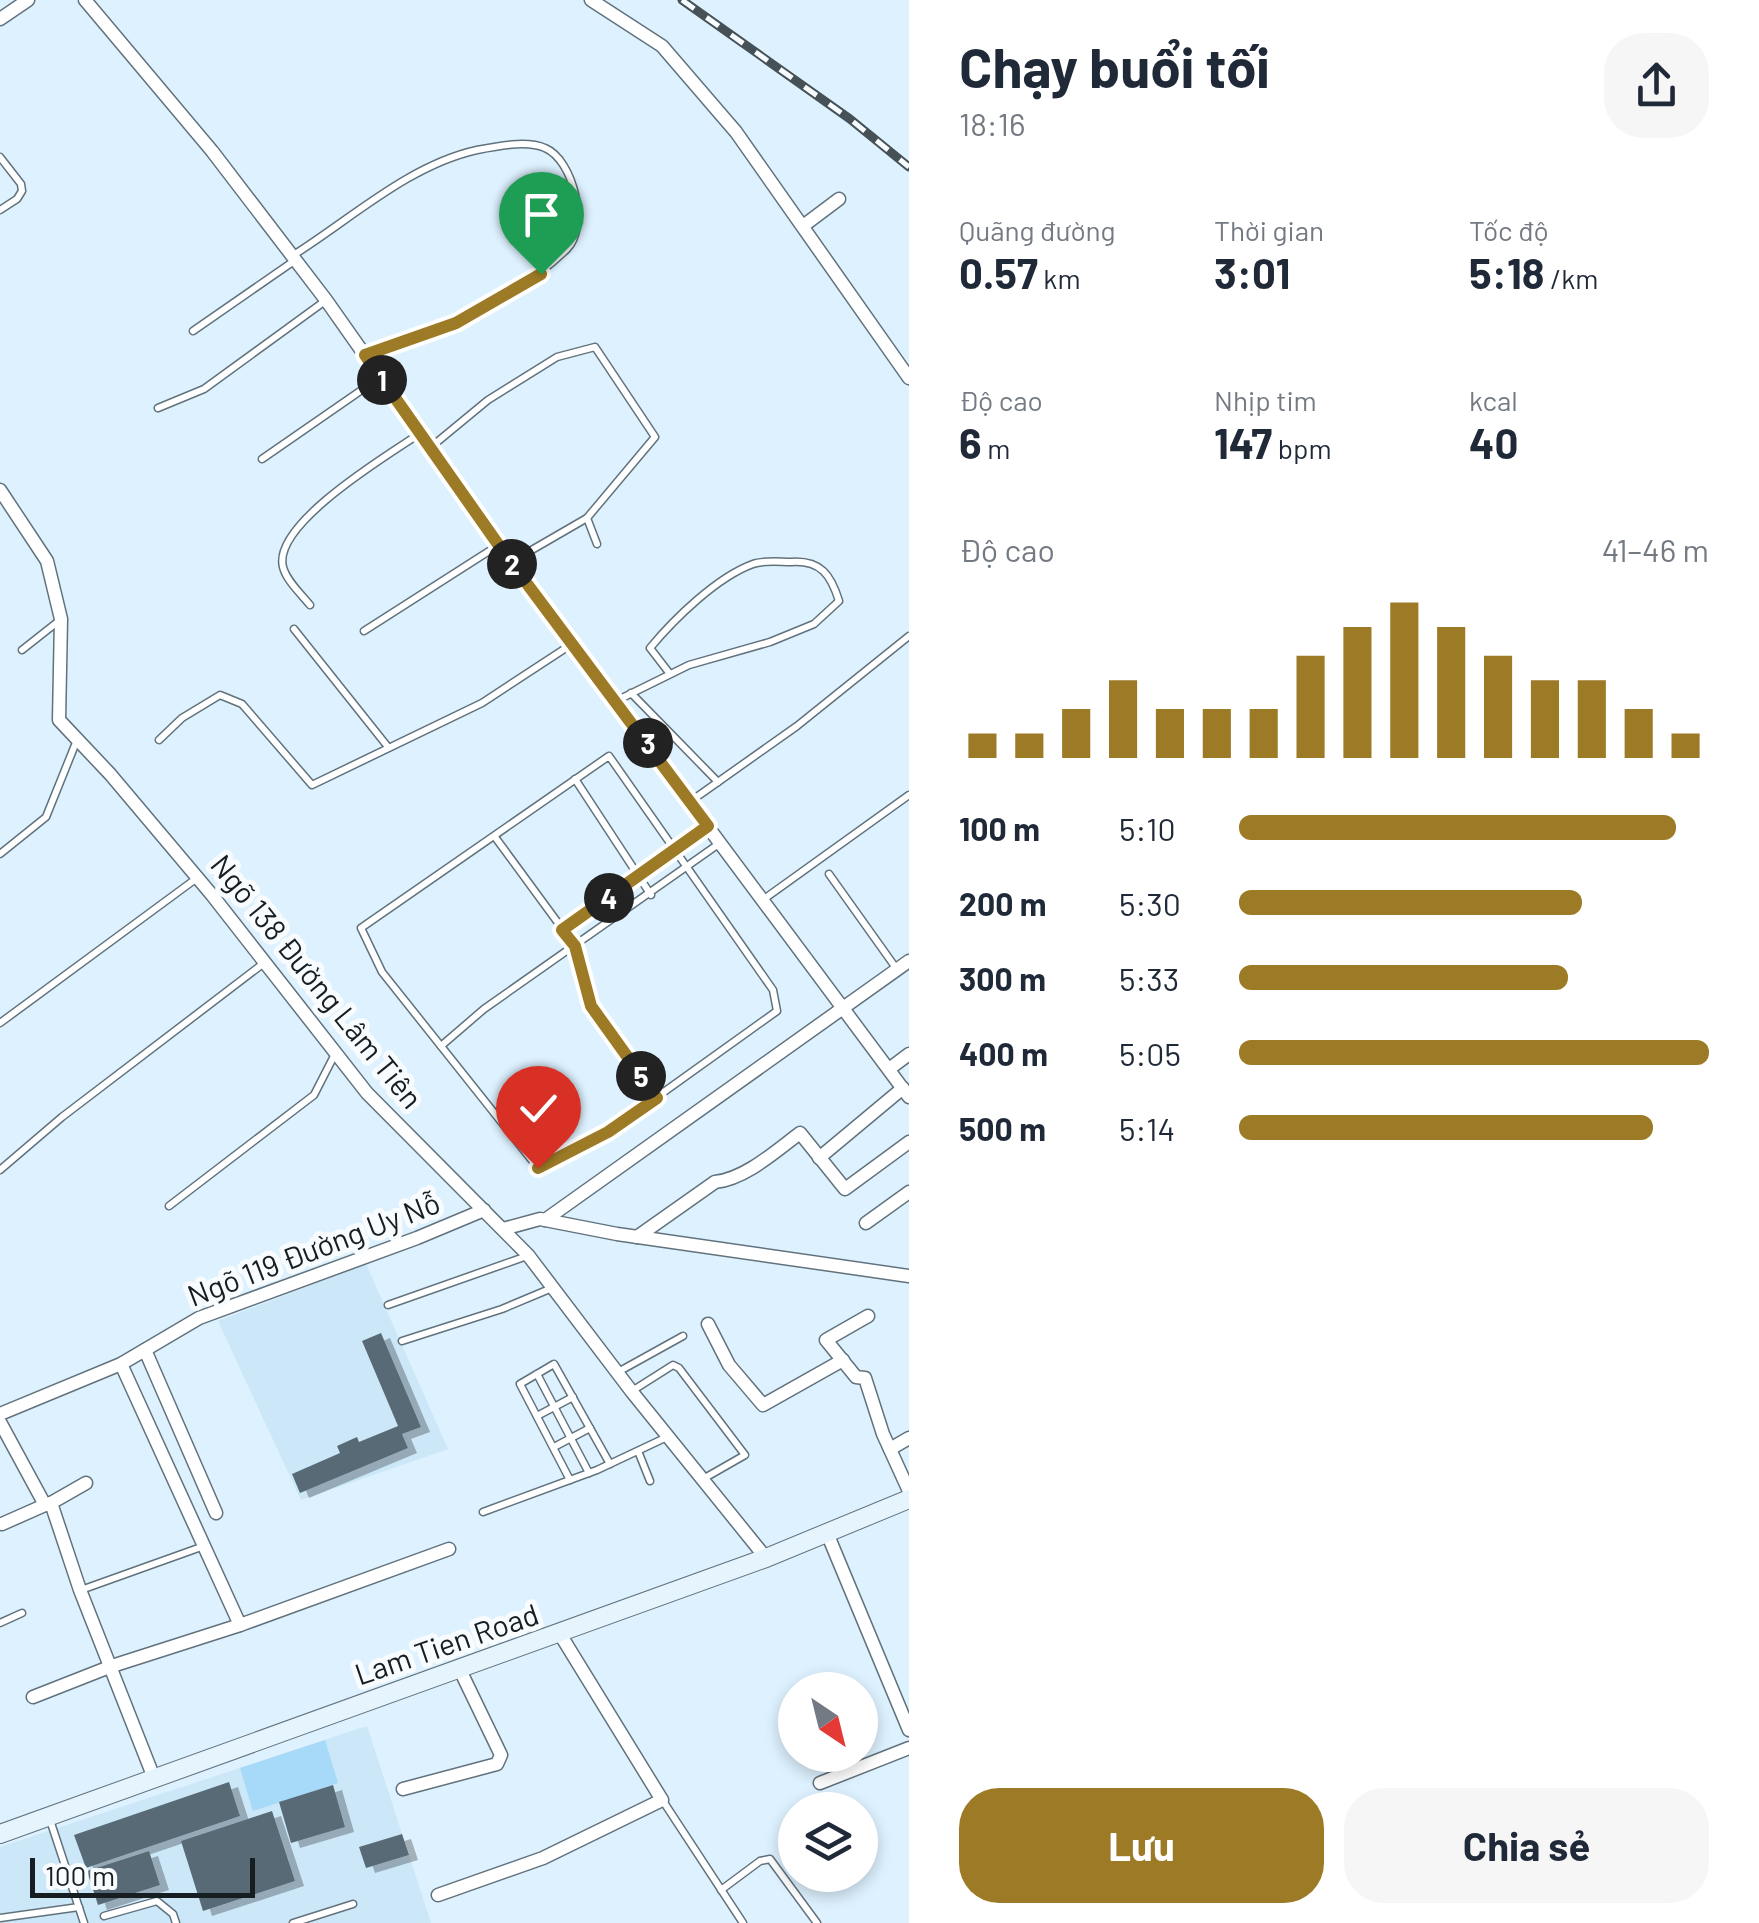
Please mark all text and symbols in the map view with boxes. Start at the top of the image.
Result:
text: Chạy buổi tối [959,33,1270,99]
button: share [1604,33,1709,138]
text: 18:16 [959,104,1025,142]
pin [499,172,584,275]
icon: arrive [514,187,569,242]
text: Quãng đường [959,213,1116,247]
text: Thời gian [1214,213,1324,247]
text: Tốc độ [1469,213,1548,247]
text: 0.57 [959,247,1038,297]
text: 3:01 [1214,247,1290,297]
text: 5:18 [1469,247,1545,297]
text: km [1038,261,1081,295]
text: /km [1545,261,1599,295]
pin: 1 [357,355,407,405]
text: 1 [377,363,387,397]
text: Độ cao [959,383,1043,417]
text: Nhịp tim [1214,383,1317,417]
text: kcal [1469,383,1518,417]
text: 6 [959,417,982,467]
text: 147 [1214,417,1272,467]
text: 40 [1469,417,1518,467]
text: m [982,431,1010,465]
text: bpm [1272,431,1332,465]
text: Độ cao [959,530,1055,568]
text: 41–46 m [1602,530,1709,568]
pin: 2 [487,539,537,589]
text: 2 [504,547,520,581]
pin: 3 [623,718,673,768]
text: 3 [640,726,656,760]
text: 100 m [959,809,1040,847]
text: 5:10 [1119,809,1176,847]
street label: Ngõ 138 Đường Lâm Tiên [204,847,431,1115]
pin: 4 [584,873,634,923]
text: 4 [601,881,617,915]
text: 200 m [959,884,1047,922]
text: 5:30 [1119,884,1181,922]
text: 300 m [959,959,1046,997]
text: 5:33 [1119,959,1179,997]
text: 400 m [959,1034,1048,1072]
text: 5:05 [1119,1034,1181,1072]
pin: 5 [616,1051,666,1101]
text: 5 [633,1059,649,1093]
pin [496,1066,581,1169]
icon: check [511,1081,566,1136]
text: 500 m [959,1109,1046,1147]
text: 5:14 [1119,1109,1175,1147]
street label: Ngõ 119 Đường Uy Nỗ [182,1183,445,1313]
street label: Lam Tien Road [350,1595,543,1691]
north arrow [778,1672,878,1772]
map controls [778,1672,878,1892]
button: Lưu [959,1788,1324,1903]
button: Chia sẻ [1344,1788,1709,1903]
button: layers [778,1792,878,1892]
scale bar [30,1853,255,1898]
text: 100 m [45,1858,115,1892]

